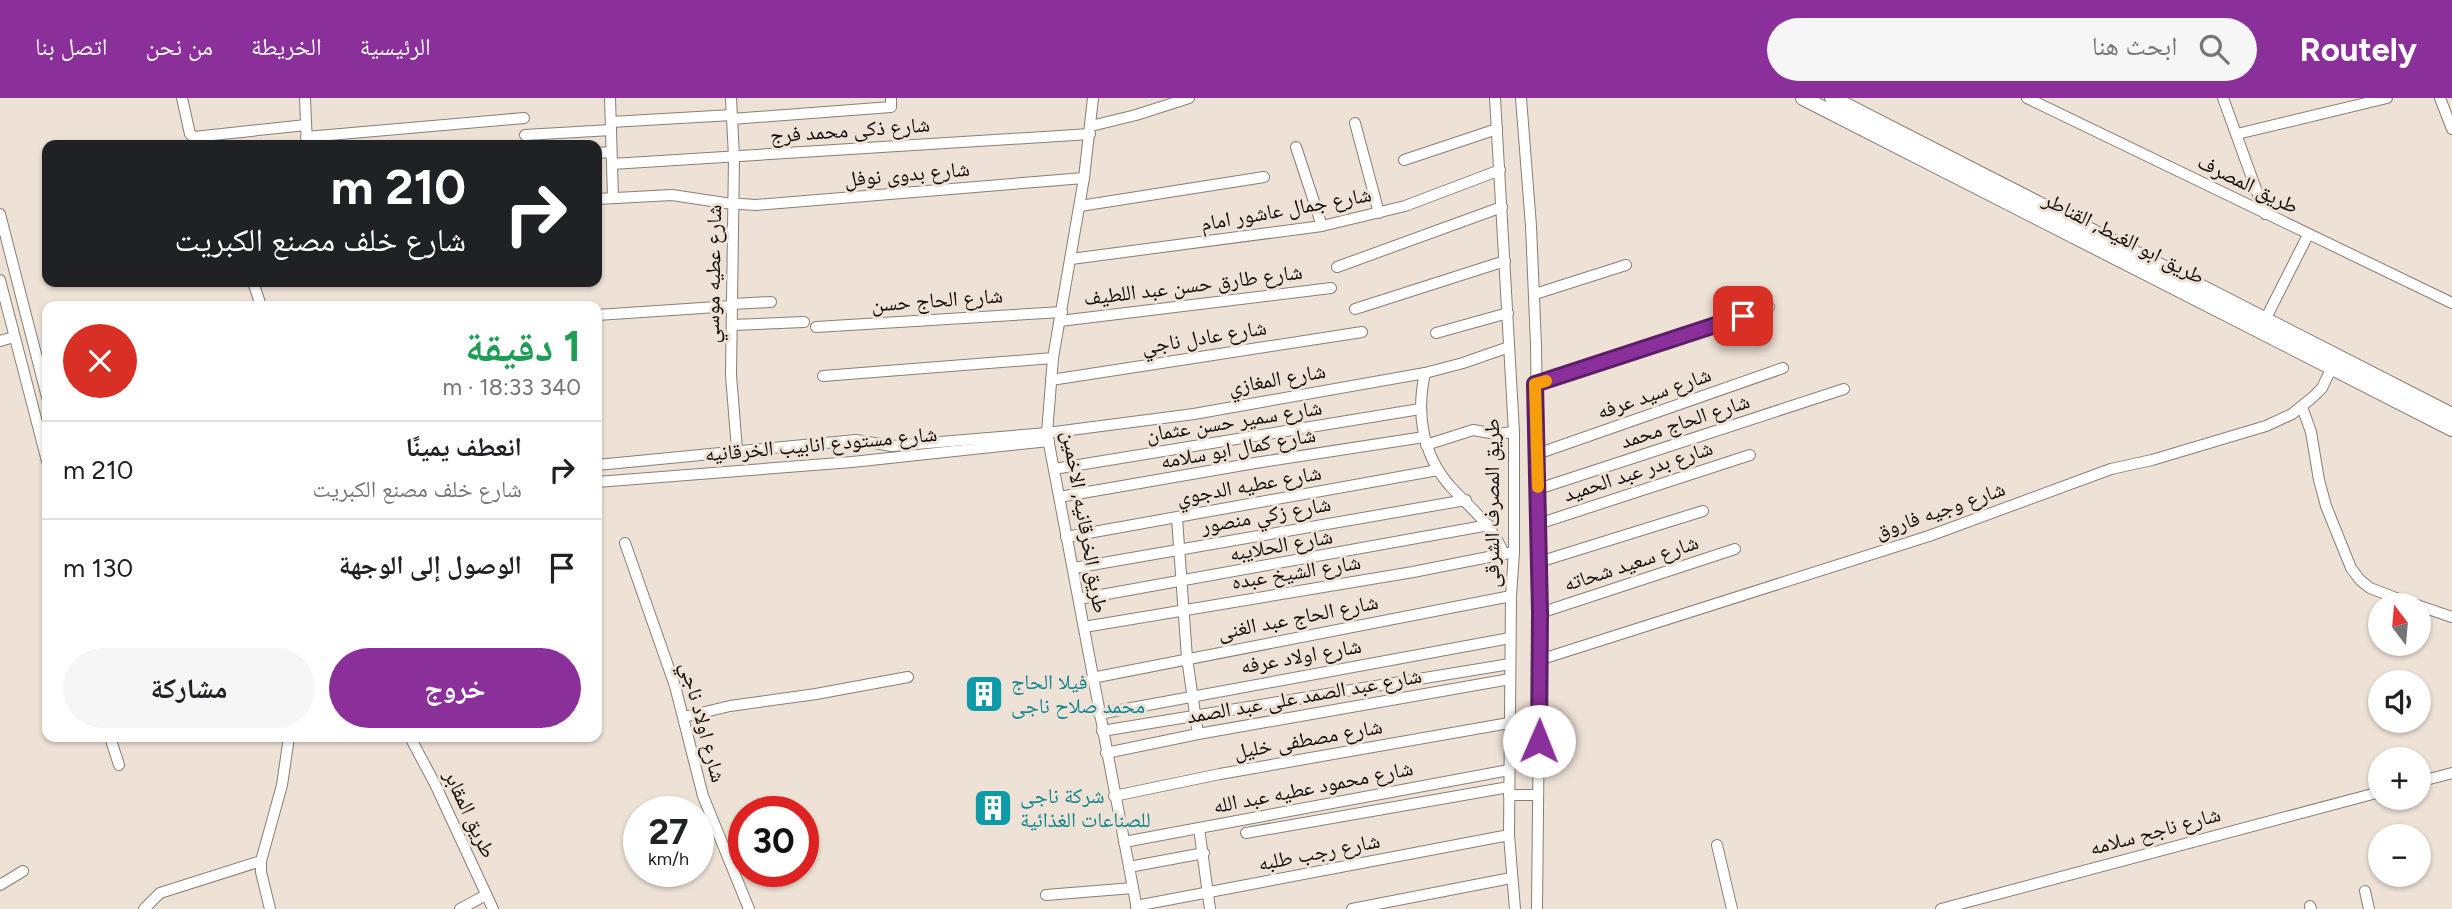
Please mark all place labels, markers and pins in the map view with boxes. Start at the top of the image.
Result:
pin [1713,286,1773,346]
place label: فيلا الحاج محمد صلاح ناجى [1011,669,1145,719]
building icon: فيلا الحاج محمد صلاح ناجى [963,673,1005,715]
place label: شركة ناجى للصناعات الغذائية [1020,783,1151,832]
building icon: شركة ناجى للصناعات الغذائية [972,787,1014,829]

